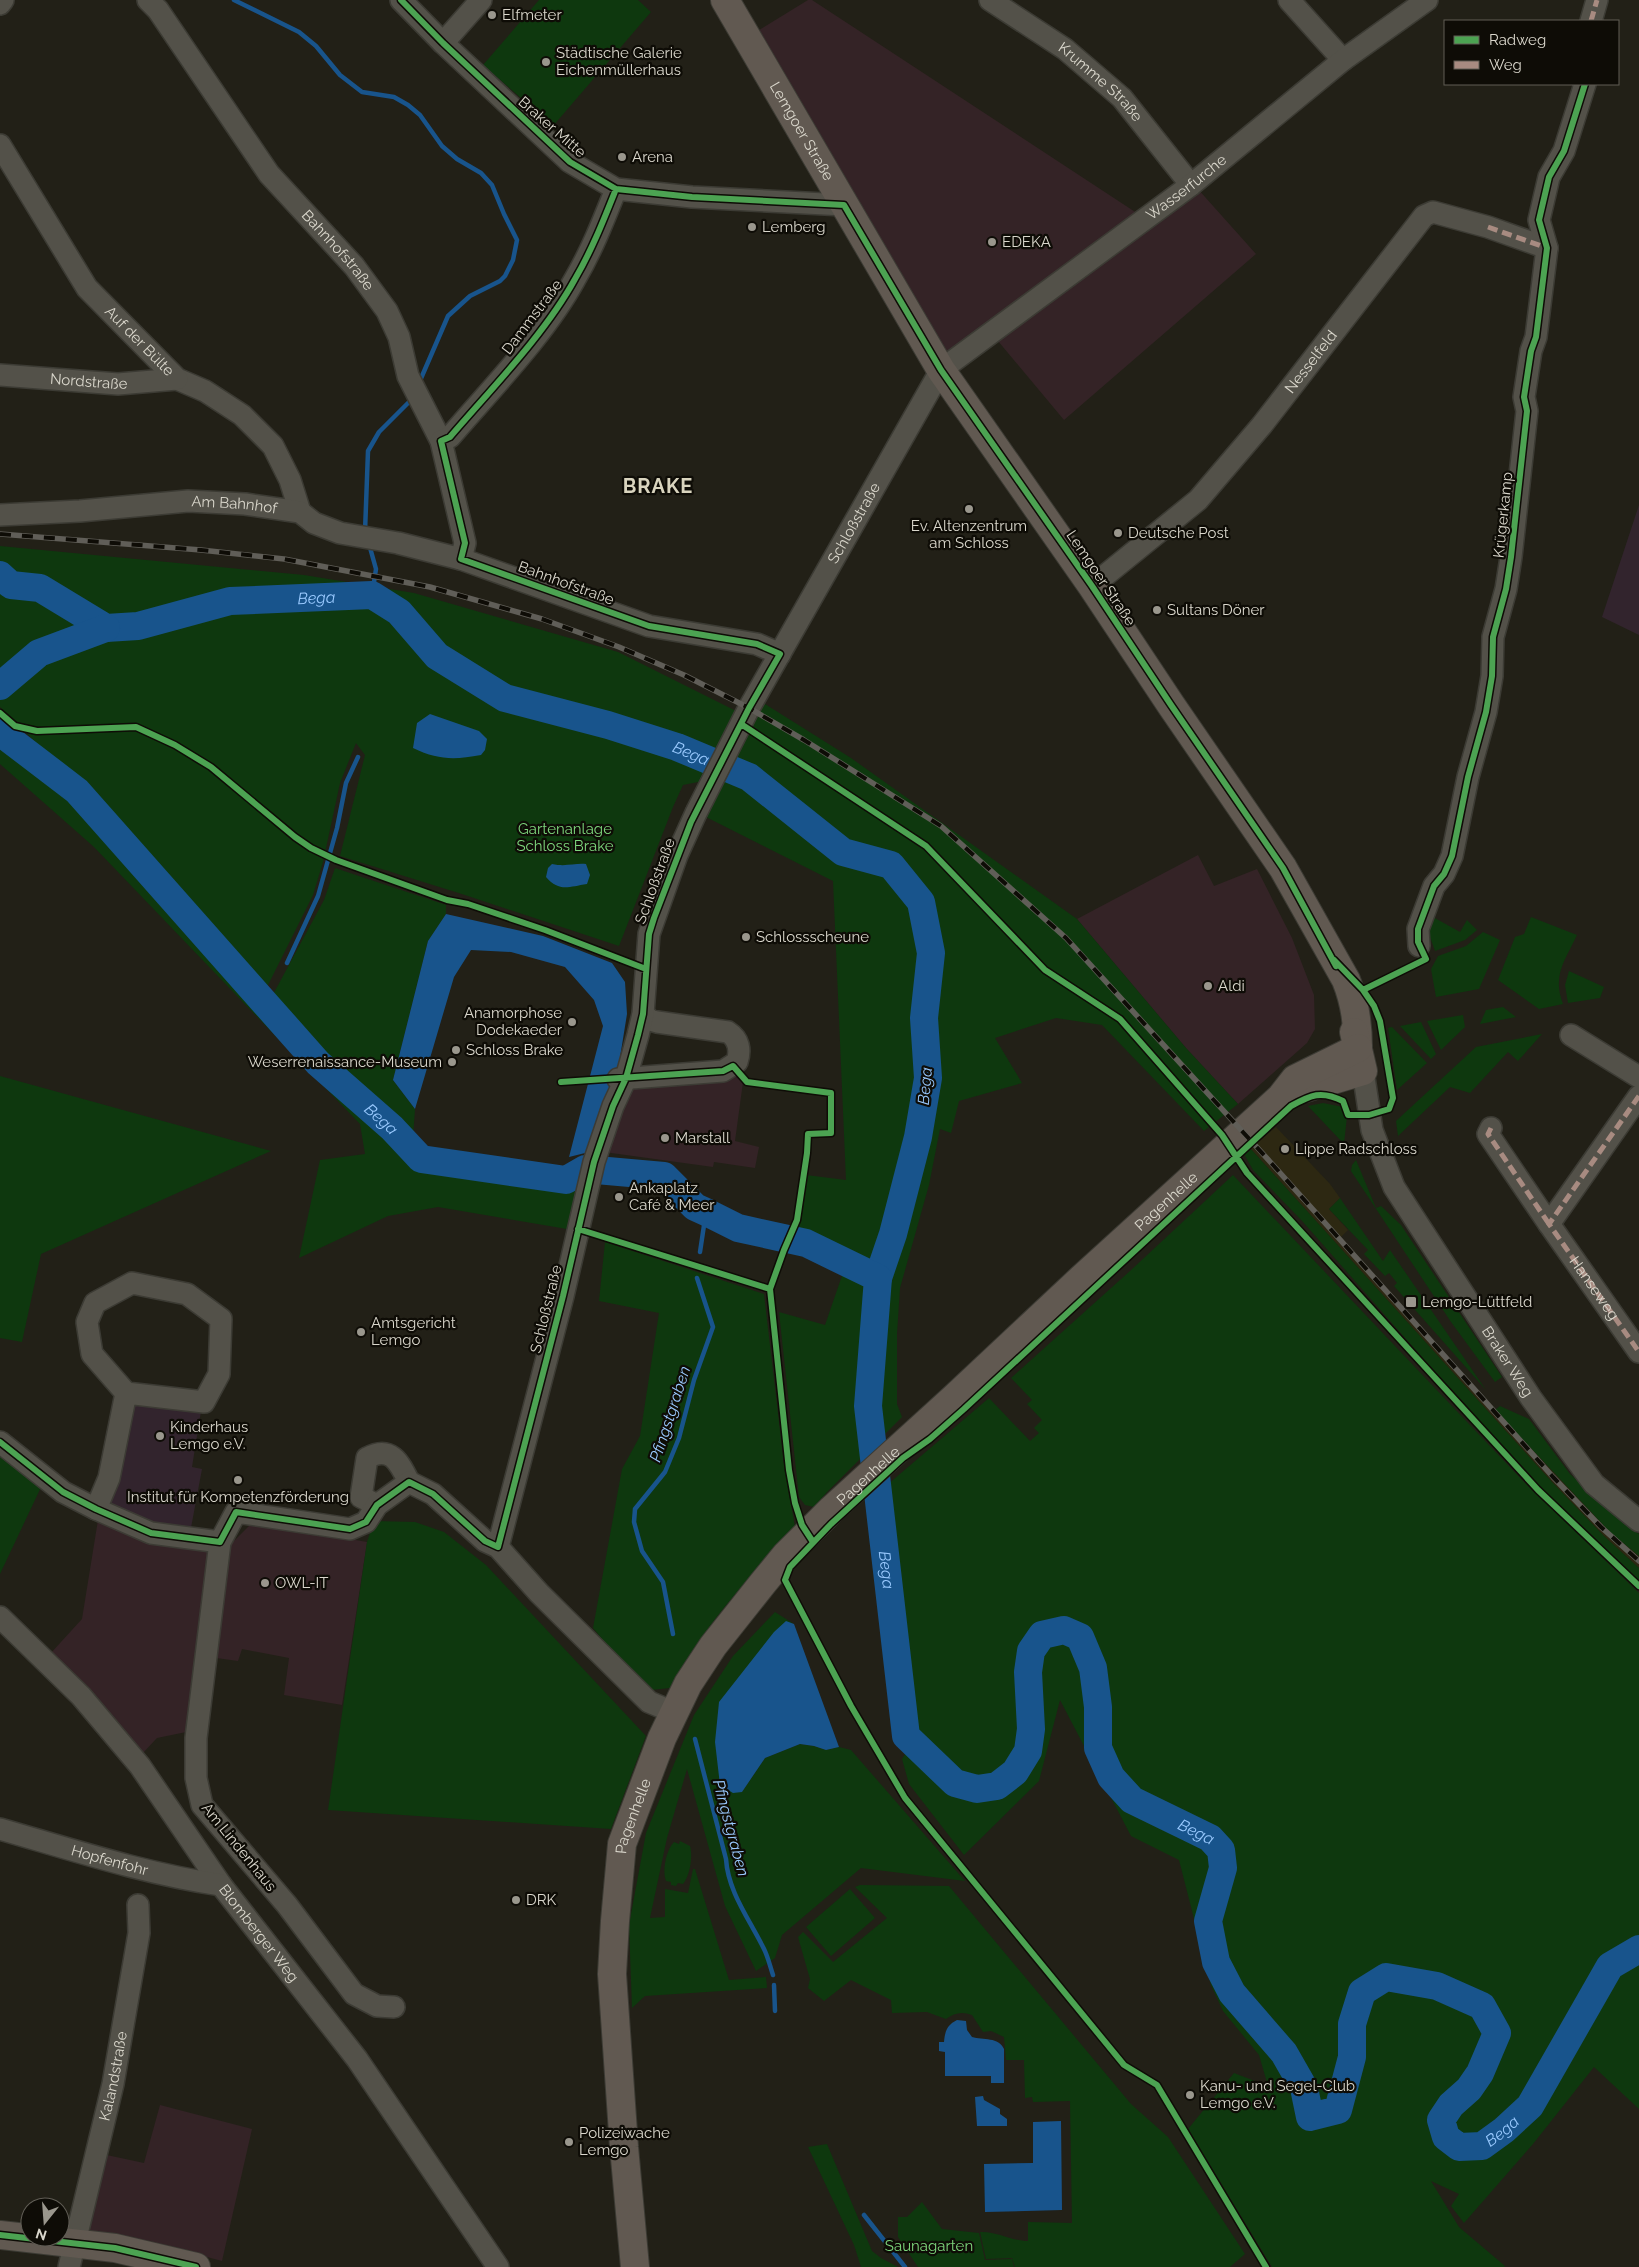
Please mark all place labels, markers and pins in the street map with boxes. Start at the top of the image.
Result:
place label: Elfmeter [502,6,562,24]
marker: Elfmeter [486,9,498,21]
place label: Städtische Galerie Eichenmüllerhaus [556,44,682,79]
marker: Städtische Galerie Eichenmüllerhaus [540,56,552,68]
place label: Arena [632,148,673,166]
marker: Arena [616,151,628,163]
place label: Lemberg [762,218,826,236]
marker: Lemberg [746,221,758,233]
place label: EDEKA [1002,233,1051,251]
marker: EDEKA [986,236,998,248]
marker: Ev. Altenzentrum am Schloss [963,503,975,515]
place label: Ev. Altenzentrum am Schloss [911,517,1027,552]
place label: Deutsche Post [1128,524,1229,542]
marker: Deutsche Post [1112,527,1124,539]
place label: Sultans Döner [1167,601,1265,619]
marker: Sultans Döner [1151,604,1163,616]
place label: Schlossscheune [756,928,869,946]
marker: Schlossscheune [740,931,752,943]
place label: Aldi [1218,977,1245,995]
marker: Aldi [1202,980,1214,992]
place label: Anamorphose Dodekaeder [464,1004,563,1039]
marker: Anamorphose Dodekaeder [566,1016,578,1028]
place label: Schloss Brake [466,1041,563,1059]
marker: Schloss Brake [450,1044,462,1056]
place label: Weserrenaissance-Museum [248,1053,442,1071]
marker: Weserrenaissance-Museum [446,1056,458,1068]
place label: Marstall [675,1129,731,1147]
marker: Marstall [659,1132,671,1144]
place label: Lippe Radschloss [1295,1140,1417,1158]
marker: Lippe Radschloss [1279,1143,1291,1155]
place label: Ankaplatz Café & Meer [629,1179,715,1214]
marker: Ankaplatz Café & Meer [613,1191,625,1203]
place label: Lemgo-Lüttfeld [1422,1293,1532,1311]
marker: Lemgo-Lüttfeld [1404,1295,1418,1309]
place label: Amtsgericht Lemgo [371,1314,456,1349]
marker: Amtsgericht Lemgo [355,1326,367,1338]
place label: Kinderhaus Lemgo e.V. [170,1418,248,1453]
marker: Kinderhaus Lemgo e.V. [154,1430,166,1442]
marker: Institut für Kompetenzförderung [232,1474,244,1486]
place label: Institut für Kompetenzförderung [127,1488,349,1506]
place label: OWL-IT [275,1574,328,1592]
marker: OWL-IT [259,1577,271,1589]
place label: DRK [526,1891,557,1909]
marker: DRK [510,1894,522,1906]
place label: Kanu- und Segel-Club Lemgo e.V. [1200,2077,1355,2112]
marker: Kanu- und Segel-Club Lemgo e.V. [1184,2089,1196,2101]
place label: Polizeiwache Lemgo [579,2124,670,2159]
marker: Polizeiwache Lemgo [563,2136,575,2148]

